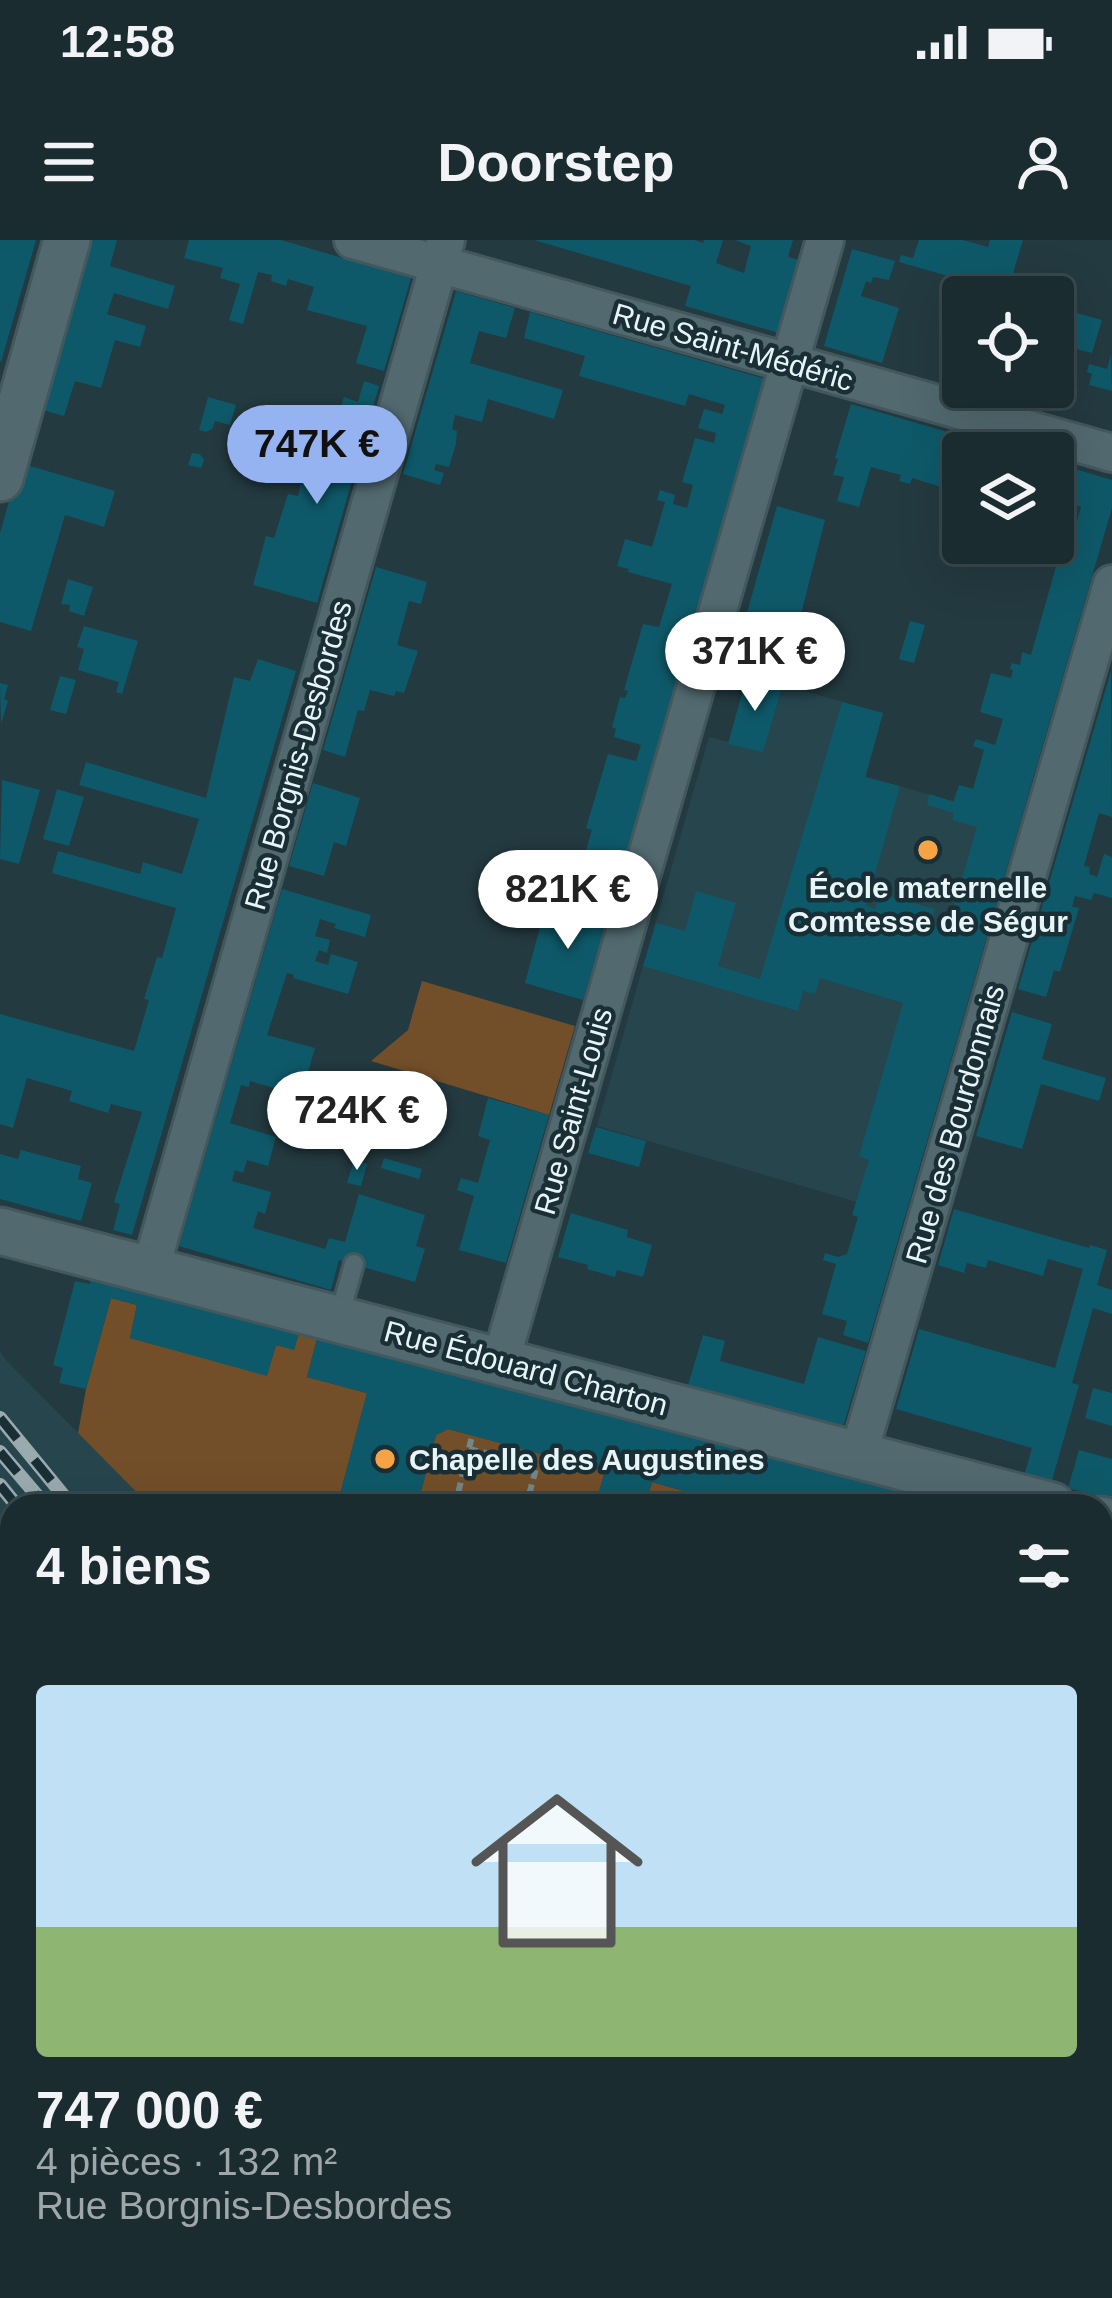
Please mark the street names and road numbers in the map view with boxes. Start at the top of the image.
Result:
street label: Rue Saint-Médéric [609,297,857,397]
street label: Rue Borgnis-Desbordes [238,597,358,913]
street label: Rue des Bourdonnais [899,981,1011,1267]
street label: Rue Saint-Louis [528,1004,618,1218]
street label: Rue Édouard Charton [381,1314,671,1422]

